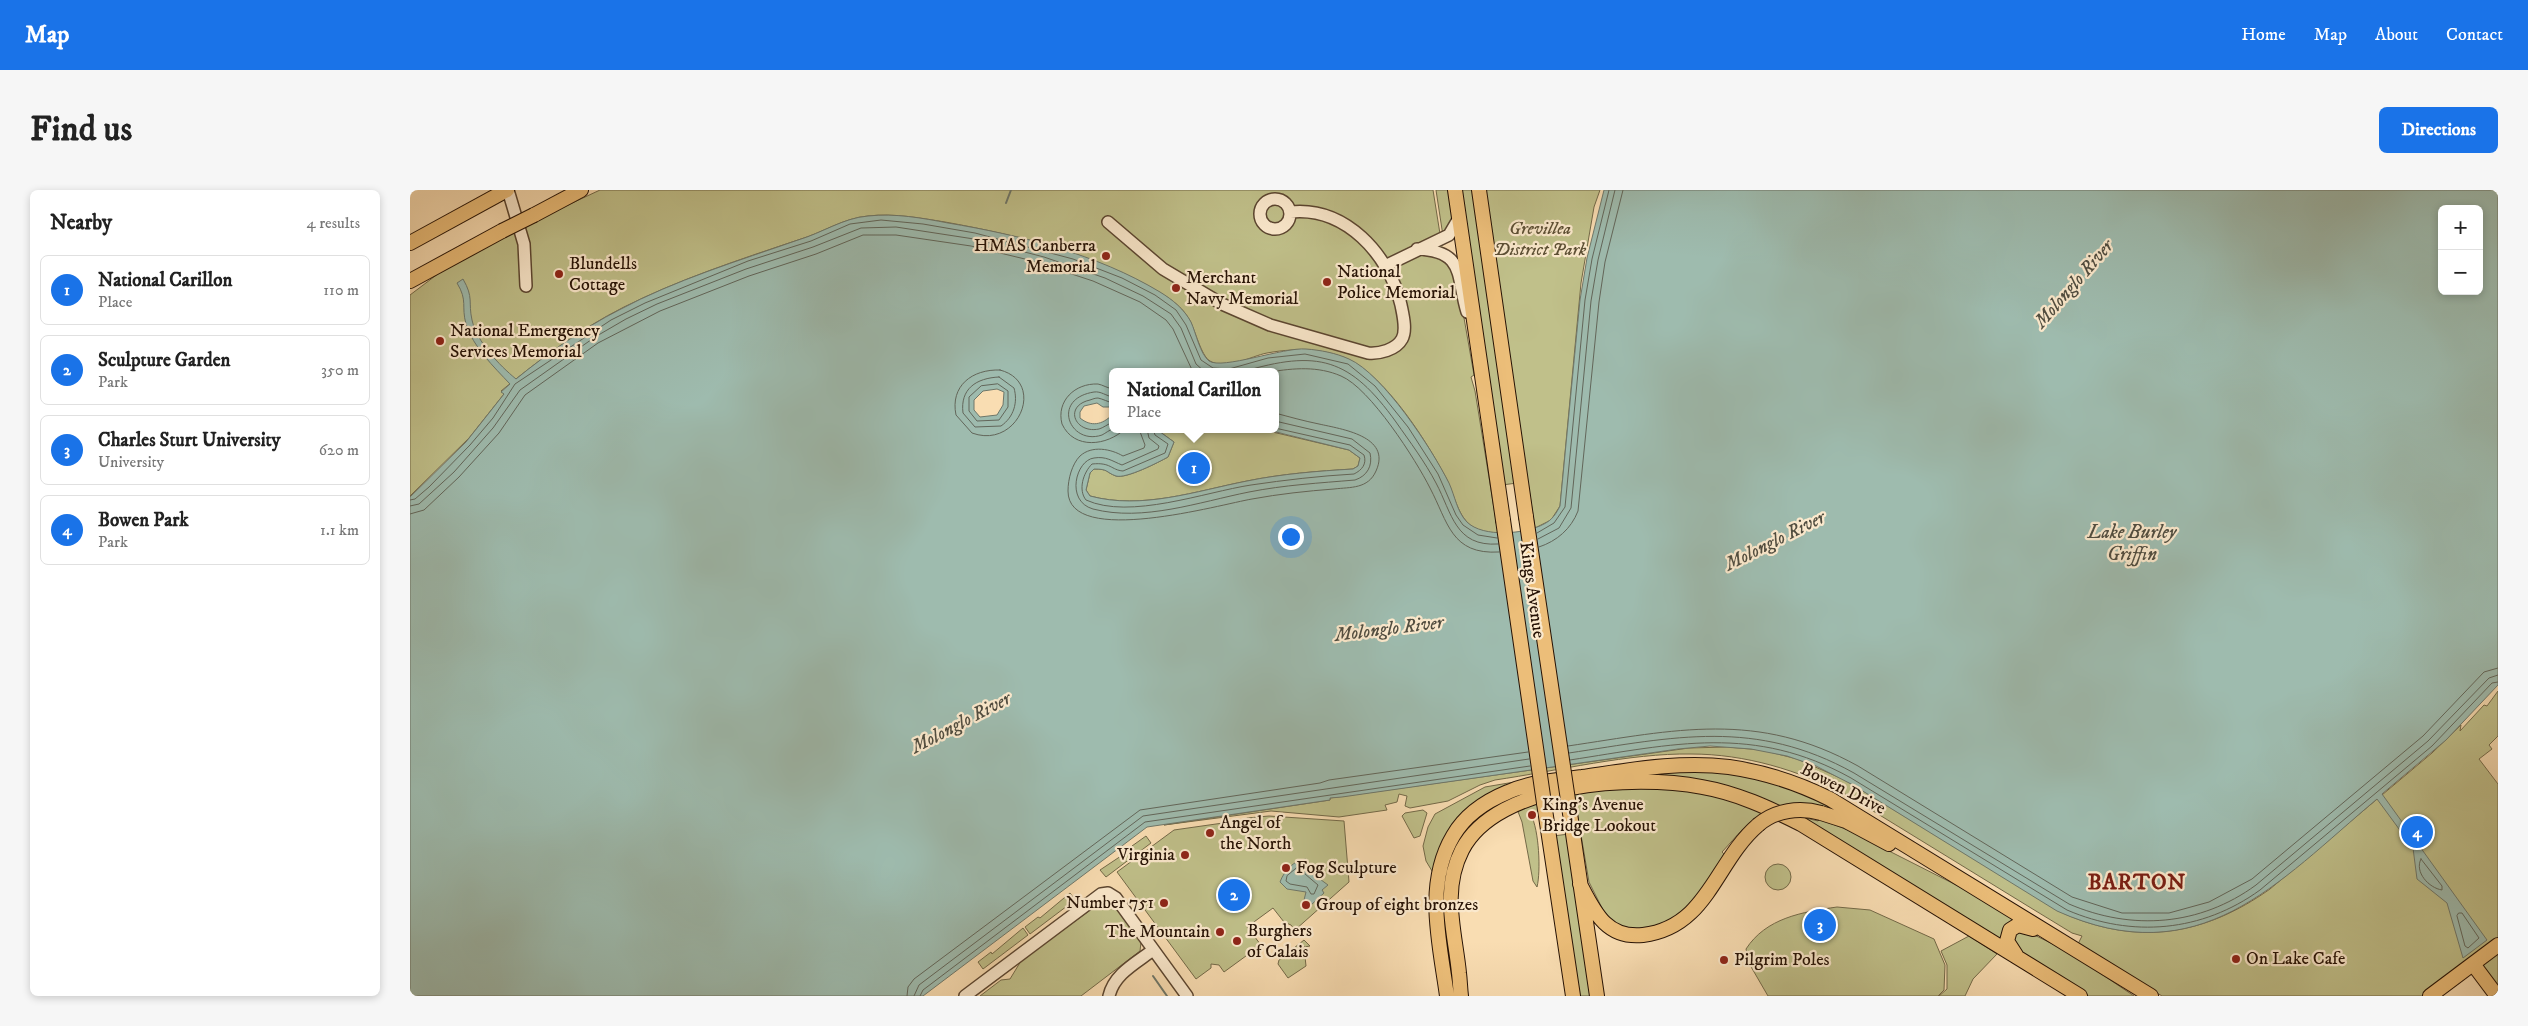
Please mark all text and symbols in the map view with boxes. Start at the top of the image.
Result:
text: Map [25,20,69,50]
text: Home [2241,24,2286,46]
text: Map [2314,24,2347,46]
text: About [2375,24,2418,46]
text: Contact [2446,24,2503,46]
button: Directions [2379,107,2498,153]
text: Find us [30,108,132,152]
map controls [2438,205,2483,295]
button: + [2438,205,2483,250]
text: Nearby [50,210,112,236]
text: 4 results [307,213,360,233]
park label: Grevillea District Park [1494,218,1587,261]
water label: Molonglo River [2028,234,2120,334]
place label: HMAS Canberra Memorial [974,235,1097,278]
marker: HMAS Canberra Memorial [1100,250,1112,262]
button: − [2438,250,2483,295]
place label: Blundells Cottage [569,253,637,296]
place label: National Police Memorial [1337,261,1456,304]
place label: Merchant Navy Memorial [1186,267,1299,310]
marker: Blundells Cottage [553,268,565,280]
text: National Carillon [98,269,232,292]
marker: National Police Memorial [1321,276,1333,288]
text: 1 [64,280,70,300]
text: 110 m [323,280,359,300]
marker: Merchant Navy Memorial [1170,282,1182,294]
text: Place [98,292,132,312]
place label: National Emergency Services Memorial [450,320,600,363]
marker: National Emergency Services Memorial [434,335,446,347]
text: Sculpture Garden [98,349,230,372]
text: 2 [63,360,71,380]
text: 350 m [321,360,359,380]
popup [1109,368,1279,433]
text: Park [98,372,128,392]
text: National Carillon [1127,379,1261,402]
text: Place [1127,402,1161,422]
text: Charles Sturt University [98,429,281,452]
text: 3 [64,440,70,460]
text: 620 m [319,440,359,460]
pin: 1 [1178,449,1210,487]
text: University [98,452,164,472]
water label: Molonglo River [1719,505,1831,577]
text: Bowen Park [98,509,189,532]
text: 4 [62,520,72,540]
text: 1.1 km [320,520,359,540]
water label: Lake Burley Griffin [2087,521,2178,567]
your location [1278,524,1304,550]
text: Park [98,532,128,552]
street label: Kings Avenue [1514,540,1550,640]
water label: Molonglo River [1331,611,1447,647]
water label: Molonglo River [906,686,1017,760]
street label: Bowen Drive [1797,758,1889,820]
place label: King's Avenue Bridge Lookout [1542,794,1656,837]
marker: King's Avenue Bridge Lookout [1526,809,1538,821]
place label: Angel of the North [1220,812,1292,855]
pin: 4 [2401,813,2433,851]
marker: Angel of the North [1204,827,1216,839]
place label: Virginia [1116,844,1175,866]
marker: Virginia [1179,849,1191,861]
place label: Fog Sculpture [1296,857,1397,879]
marker: Fog Sculpture [1280,862,1292,874]
district label: BARTON [2088,869,2186,896]
pin: 2 [1218,876,1250,914]
place label: Number 751 [1066,892,1154,914]
place label: Group of eight bronzes [1316,894,1478,916]
marker: Number 751 [1158,897,1170,909]
marker: Group of eight bronzes [1300,899,1312,911]
pin: 3 [1804,906,1836,944]
place label: Burghers of Calais [1247,920,1312,963]
place label: The Mountain [1105,921,1211,943]
marker: The Mountain [1214,926,1226,938]
marker: Burghers of Calais [1231,935,1243,947]
place label: On Lake Cafe [2246,948,2345,970]
place label: Pilgrim Poles [1734,949,1830,971]
marker: On Lake Cafe [2230,953,2242,965]
marker: Pilgrim Poles [1718,954,1730,966]

